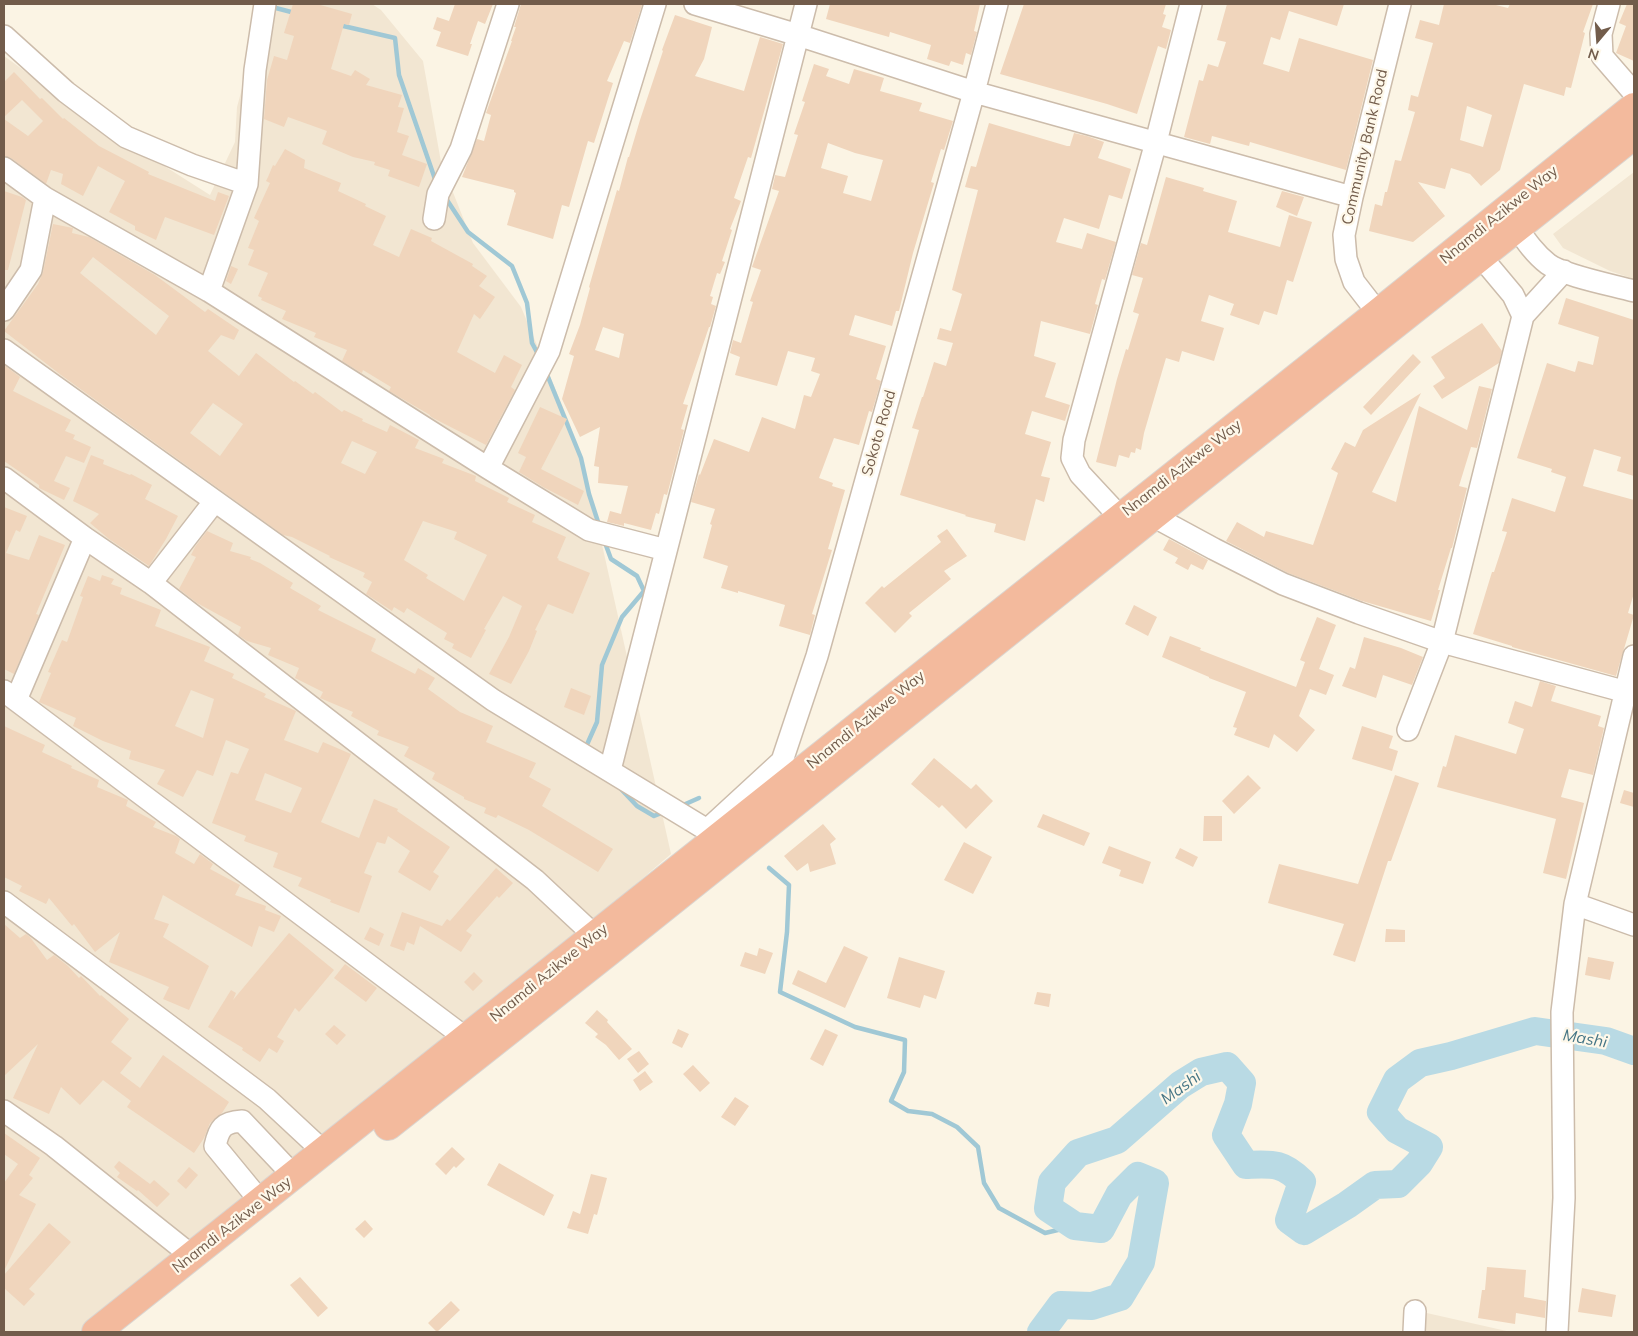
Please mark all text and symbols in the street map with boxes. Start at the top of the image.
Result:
north arrow [1573,15,1623,65]
text: N [1586,44,1601,64]
street label: Community Bank Road [1338,67,1392,227]
street label: Nnamdi Azikwe Way [1437,162,1561,268]
street label: Sokoto Road [858,388,900,478]
street label: Nnamdi Azikwe Way [1119,416,1245,520]
street label: Nnamdi Azikwe Way [804,667,928,773]
street label: Nnamdi Azikwe Way [487,920,611,1026]
water label: Mashi [1561,1026,1609,1052]
water label: Mashi [1157,1067,1205,1109]
street label: Nnamdi Azikwe Way [169,1173,295,1277]

